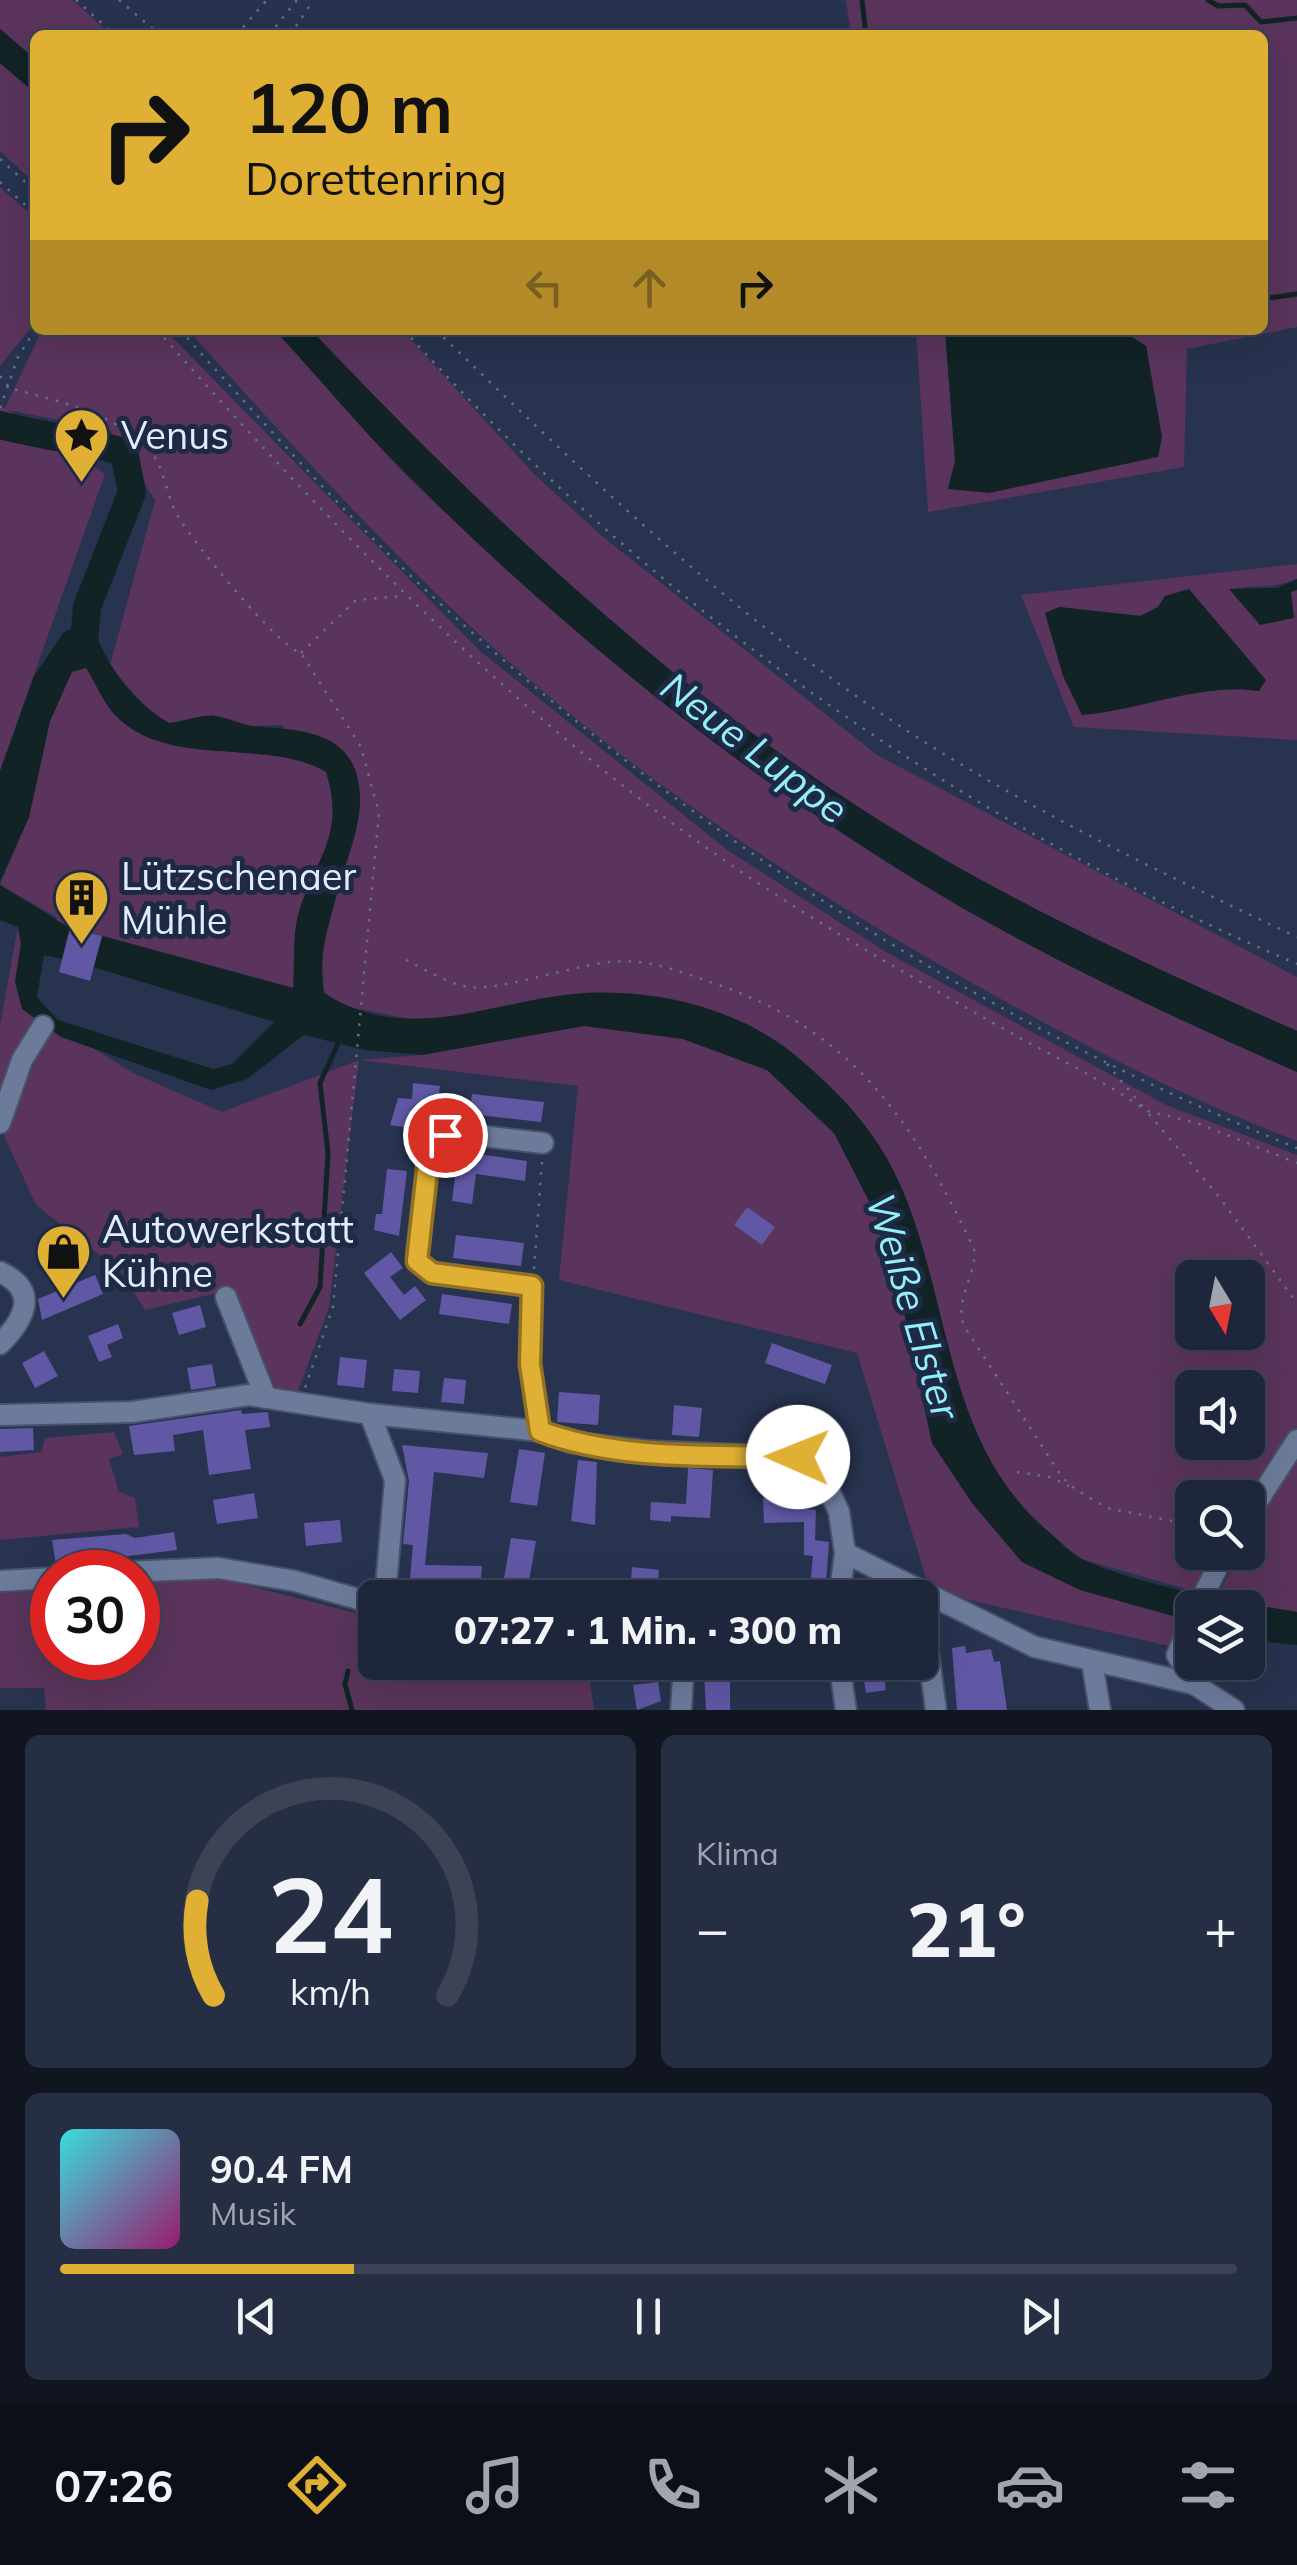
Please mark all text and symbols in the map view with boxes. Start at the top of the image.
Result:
text: 120 m [245,63,453,151]
icon: right [80,70,210,200]
text: Dorettenring [245,150,507,206]
icon: left [517,260,572,315]
icon: ahead [622,260,677,315]
icon: right [727,260,782,315]
place icon: Venus [52,405,112,484]
place label: Venus [121,411,229,459]
water label: Neue Luppe [652,660,858,834]
place label: Lützschenaer Mühle [121,852,356,944]
building icon: Lützschenaer Mühle [52,868,112,947]
pin [403,1093,488,1178]
icon: arrive [418,1108,473,1163]
water label: Weiße Elster [856,1187,973,1426]
place label: Autowerkstatt Kühne [102,1205,354,1297]
shop icon: Autowerkstatt Kühne [33,1221,93,1300]
north arrow [1175,1260,1265,1350]
map controls [1175,1260,1265,1680]
button: sound [1175,1370,1265,1460]
position arrow [746,1405,850,1509]
button: search [1175,1480,1265,1570]
speed limit sign: 30 [30,1550,160,1680]
button: layers [1175,1590,1265,1680]
text: 07:27 · 1 Min. · 300 m [454,1606,842,1654]
text: Klima [696,1833,779,1873]
text: 24 [268,1848,393,1979]
text: 21° [907,1882,1026,1976]
text: − [696,1894,729,1963]
text: + [1204,1894,1237,1963]
text: km/h [290,1969,371,2014]
text: 90.4 FM [210,2145,353,2193]
text: Musik [210,2193,296,2233]
icon: previous [229,2289,284,2344]
icon: pause [621,2289,676,2344]
icon: next [1013,2289,1068,2344]
icon: directions [282,2450,352,2520]
icon: music [460,2450,530,2520]
icon: phone [638,2450,708,2520]
icon: climate [816,2450,886,2520]
icon: car [995,2450,1065,2520]
icon: filters [1173,2450,1243,2520]
text: 07:26 [54,2457,173,2513]

